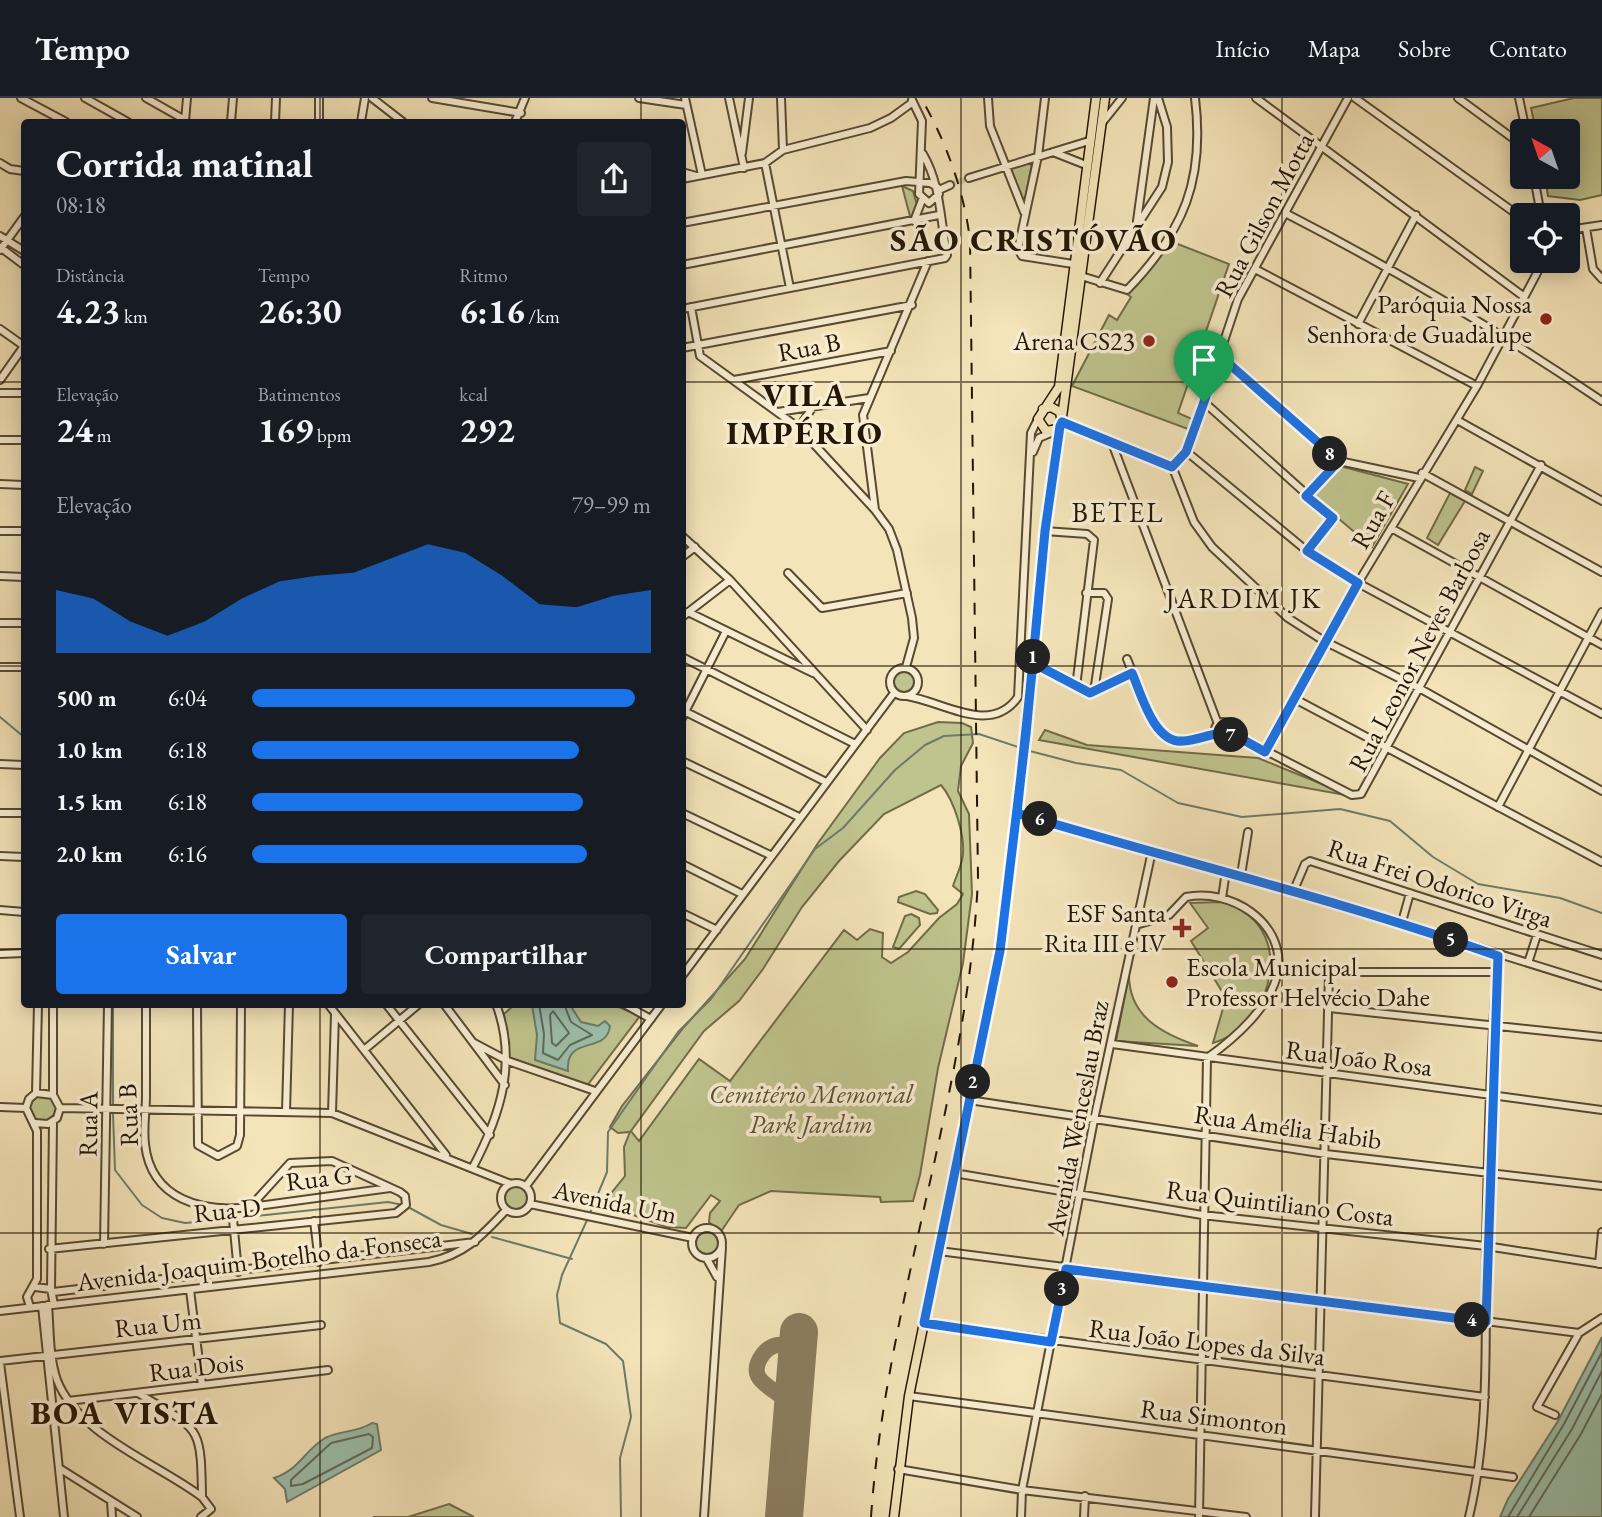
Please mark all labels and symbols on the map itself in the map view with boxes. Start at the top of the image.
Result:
north arrow [1510,119,1580,189]
street label: Rua Gilson Motta [1206,126,1322,303]
district label: SÃO CRISTÓVÃO [890,218,1178,261]
place label: Paróquia Nossa Senhora de Guadalupe [1307,287,1533,351]
marker: Paróquia Nossa Senhora de Guadalupe [1538,311,1554,327]
street label: Rua B [775,324,843,370]
place label: Arena CS23 [1012,324,1135,358]
pin [1174,330,1234,402]
marker: Arena CS23 [1141,333,1157,349]
district label: VILA IMPÉRIO [726,373,884,454]
pin: 8 [1312,436,1348,472]
street label: Rua F [1343,485,1403,555]
district label: BETEL [1071,494,1165,530]
street label: Rua Leonor Neves Barbosa [1340,522,1498,778]
district label: JARDIM JK [1164,580,1322,616]
pin: 1 [1016,640,1050,674]
pin: 7 [1214,718,1248,752]
pin: 6 [1023,802,1058,836]
street label: Rua Frei Odorico Virga [1323,831,1557,936]
place label: ESF Santa Rita III e IV [1044,896,1167,960]
marker: ESF Santa Rita III e IV [1172,918,1192,938]
pin: 5 [1434,922,1468,958]
place label: Escola Municipal Professor Helvécio Dahe [1186,950,1430,1014]
marker: Escola Municipal Professor Helvécio Dahe [1164,974,1180,990]
street label: Avenida Wenceslau Braz [1037,997,1116,1239]
street label: Rua João Rosa [1284,1032,1435,1084]
pin: 2 [956,1065,990,1100]
park label: Cemitério Memorial Park Jardim [709,1077,914,1141]
street label: Rua B [110,1083,146,1147]
street label: Rua A [70,1090,106,1157]
street label: Rua Amélia Habib [1192,1097,1384,1157]
street label: Rua G [284,1157,354,1199]
street label: Avenida Um [549,1172,680,1232]
street label: Rua Quintiliano Costa [1164,1172,1396,1234]
street label: Rua D [192,1190,262,1230]
street label: Avenida Joaquim Botelho da Fonseca [74,1221,444,1299]
pin: 3 [1044,1272,1080,1306]
pin: 4 [1454,1302,1490,1338]
street label: Rua Um [113,1303,203,1345]
street label: Rua João Lopes da Silva [1087,1311,1328,1373]
street label: Rua Dois [147,1344,245,1390]
district label: BOA VISTA [30,1391,220,1434]
street label: Rua Simonton [1139,1391,1290,1443]

